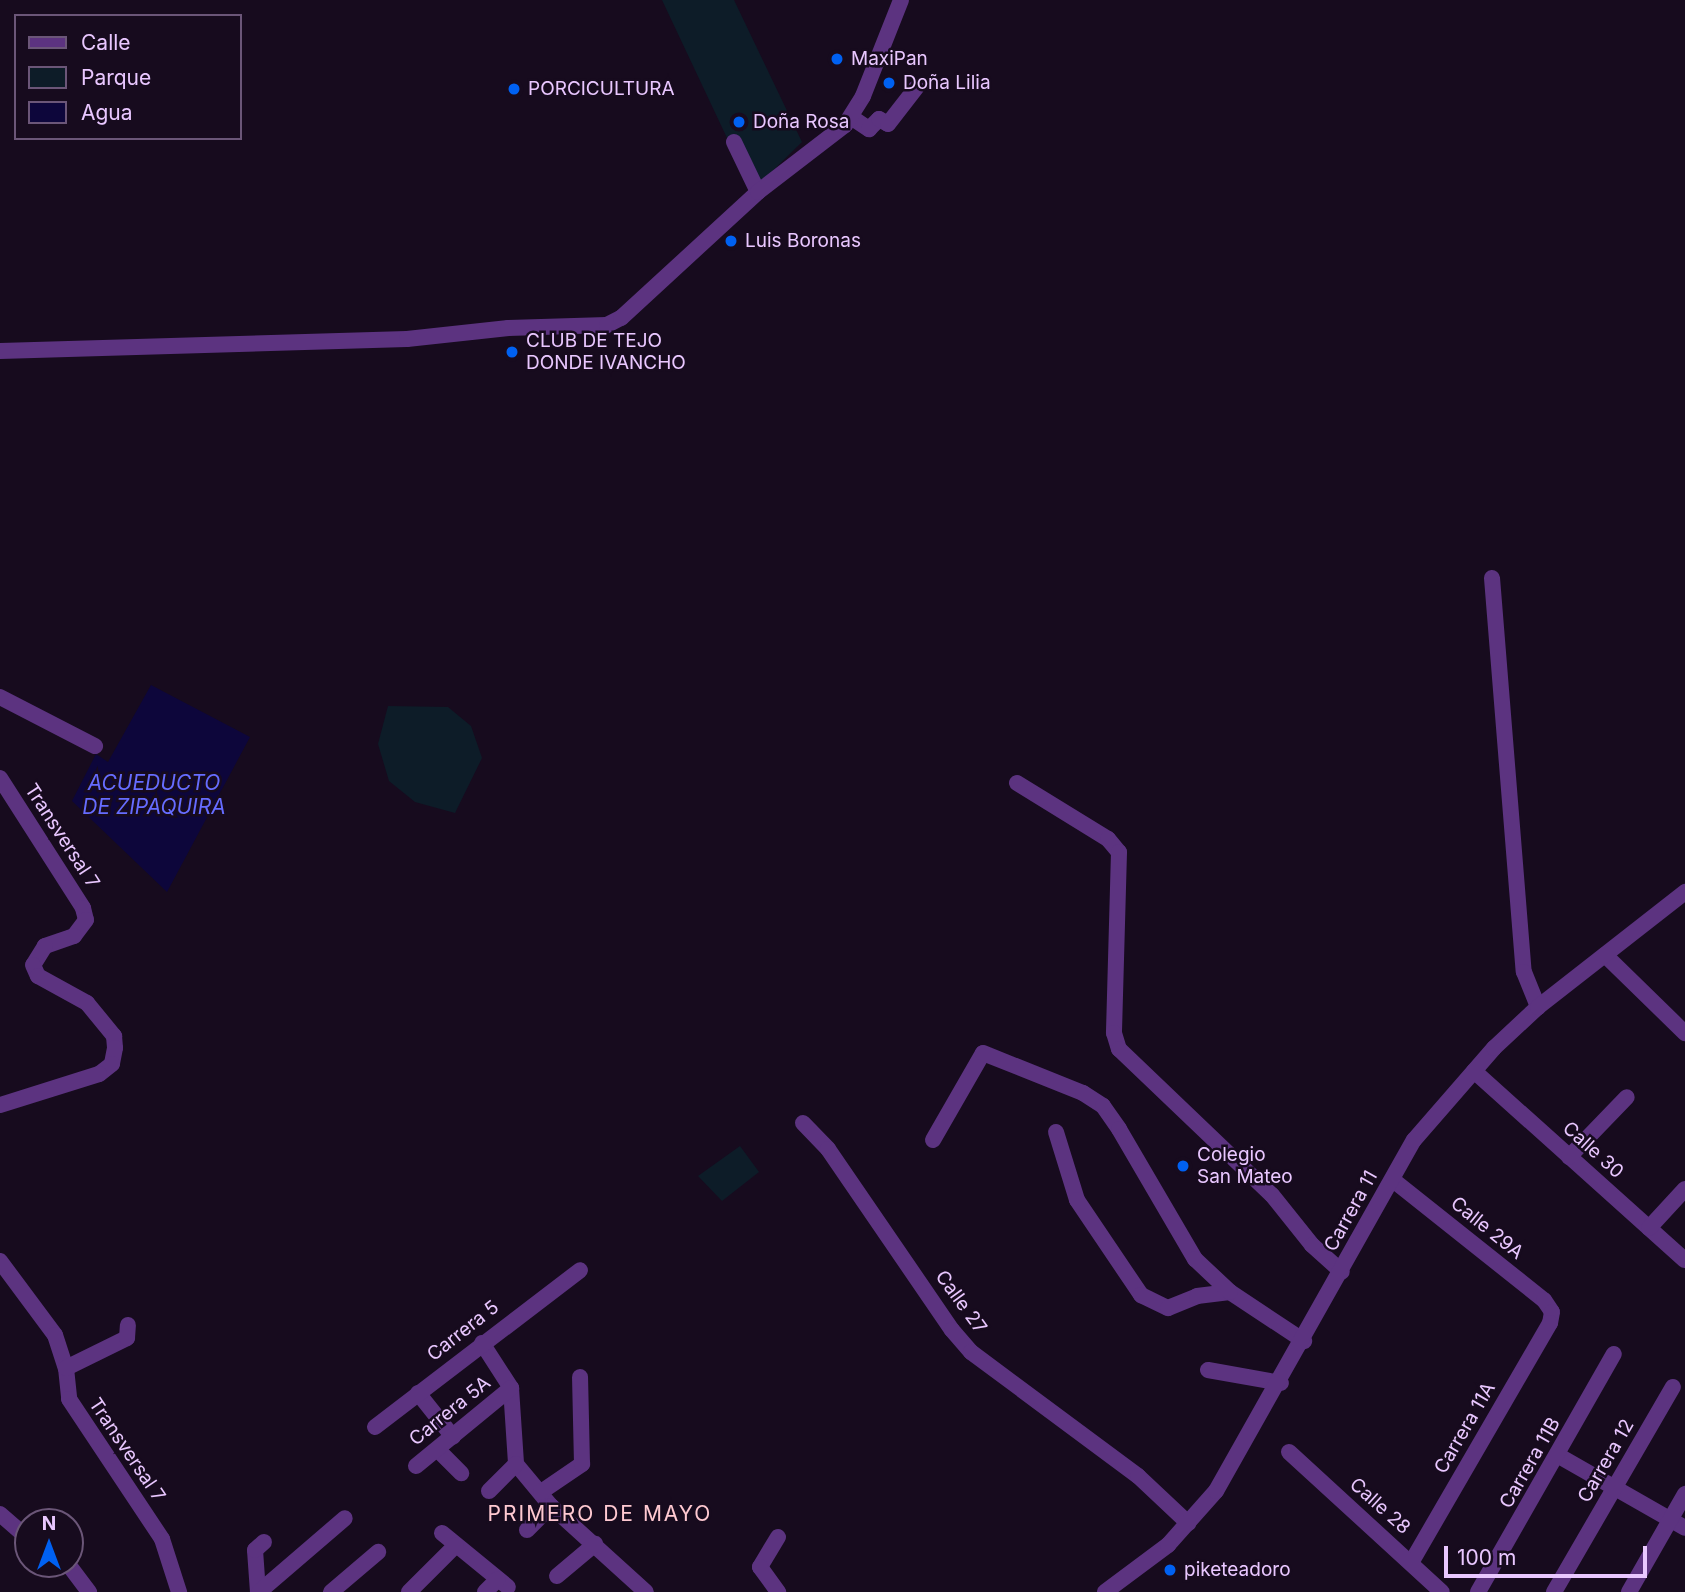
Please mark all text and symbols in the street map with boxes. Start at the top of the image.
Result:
legend [14,14,242,140]
text: Calle [81,30,131,55]
place label: MaxiPan [851,48,928,70]
marker: MaxiPan [829,51,845,67]
text: Parque [81,65,151,90]
place label: Doña Lilia [903,72,991,94]
marker: Doña Lilia [881,75,897,91]
place label: PORCICULTURA [528,78,675,100]
marker: PORCICULTURA [506,81,522,97]
text: Agua [81,100,133,125]
place label: Doña Rosa [753,111,849,133]
marker: Doña Rosa [731,114,747,130]
place label: Luis Boronas [745,230,861,252]
marker: Luis Boronas [723,233,739,249]
place label: CLUB DE TEJO DONDE IVANCHO [526,330,686,374]
marker: CLUB DE TEJO DONDE IVANCHO [504,344,520,360]
water label: ACUEDUCTO DE ZIPAQUIRA [82,770,226,820]
street label: Transversal 7 [20,779,104,893]
street label: Calle 30 [1558,1117,1628,1183]
place label: Colegio San Mateo [1197,1144,1293,1188]
marker: Colegio San Mateo [1175,1158,1191,1174]
street label: Carrera 11 [1320,1167,1382,1255]
street label: Calle 29A [1446,1192,1528,1264]
street label: Calle 27 [930,1266,992,1338]
street label: Carrera 5 [423,1296,503,1366]
street label: Carrera 5A [405,1371,495,1451]
street label: Carrera 11A [1430,1378,1500,1478]
street label: Transversal 7 [84,1394,170,1506]
street label: Carrera 11B [1495,1414,1565,1512]
street label: Carrera 12 [1573,1415,1639,1507]
street label: Calle 28 [1345,1473,1415,1539]
district label: PRIMERO DE MAYO [489,1501,711,1527]
north arrow [14,1508,84,1578]
text: N [42,1512,56,1535]
scale bar [1447,1532,1650,1576]
text: 100 m [1457,1545,1516,1570]
place label: piketeadoro [1184,1559,1291,1581]
marker: piketeadoro [1162,1562,1178,1578]

